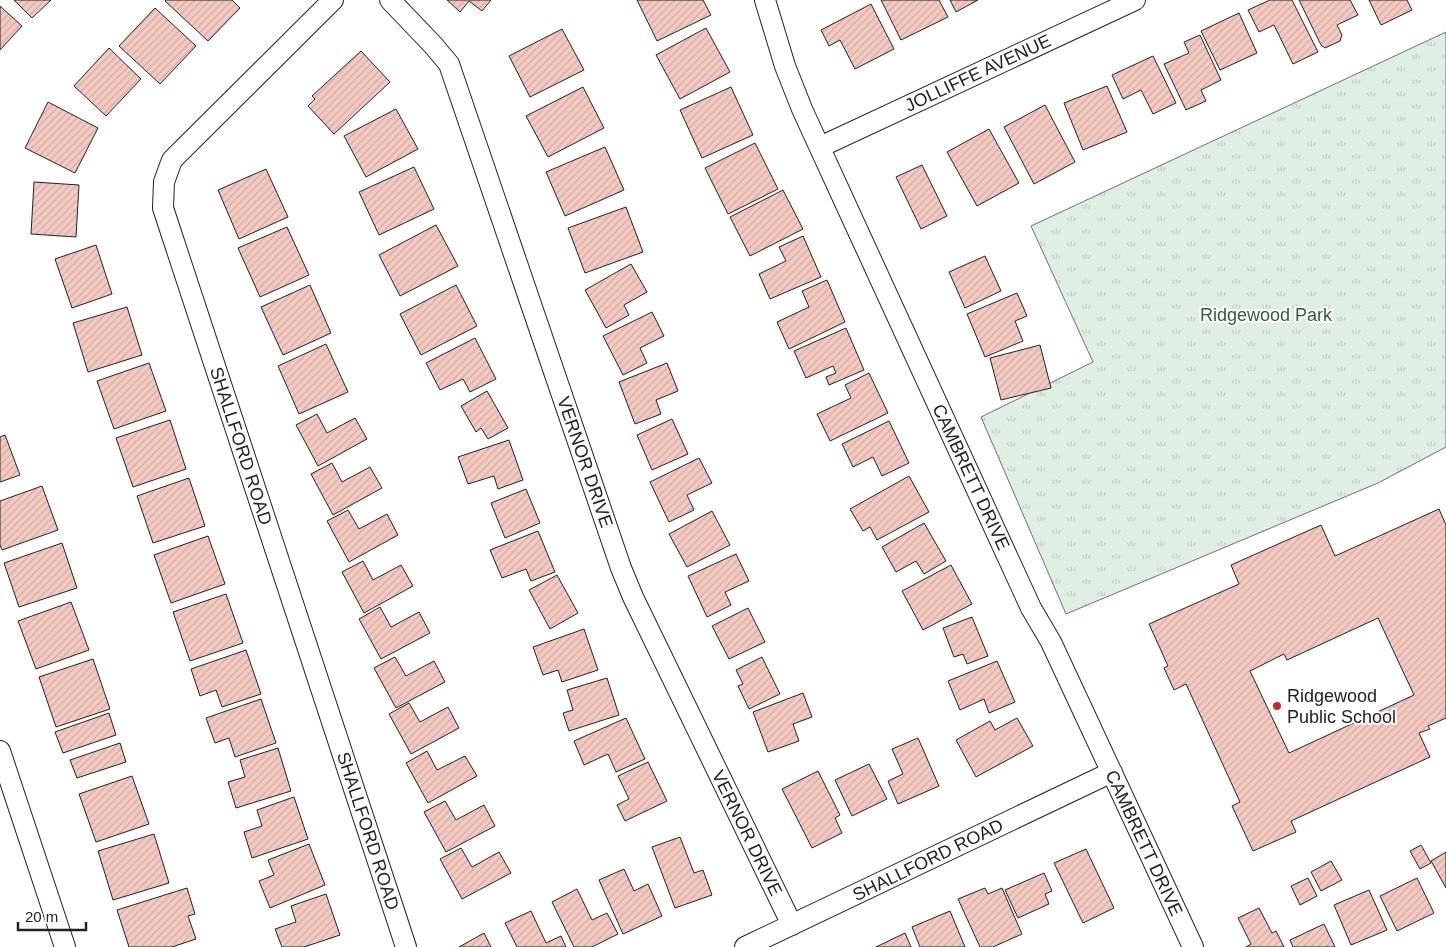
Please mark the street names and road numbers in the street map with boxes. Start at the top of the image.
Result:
street label: JOLLIFFE AVENUE [902,30,1054,116]
street label: SHALLFORD ROAD [206,364,276,528]
street label: VERNOR DRIVE [553,394,617,530]
street label: CAMBRETT DRIVE [928,401,1014,553]
street label: SHALLFORD ROAD [333,749,403,913]
street label: VERNOR DRIVE [708,767,786,899]
street label: CAMBRETT DRIVE [1101,767,1187,919]
street label: SHALLFORD ROAD [849,815,1007,905]

